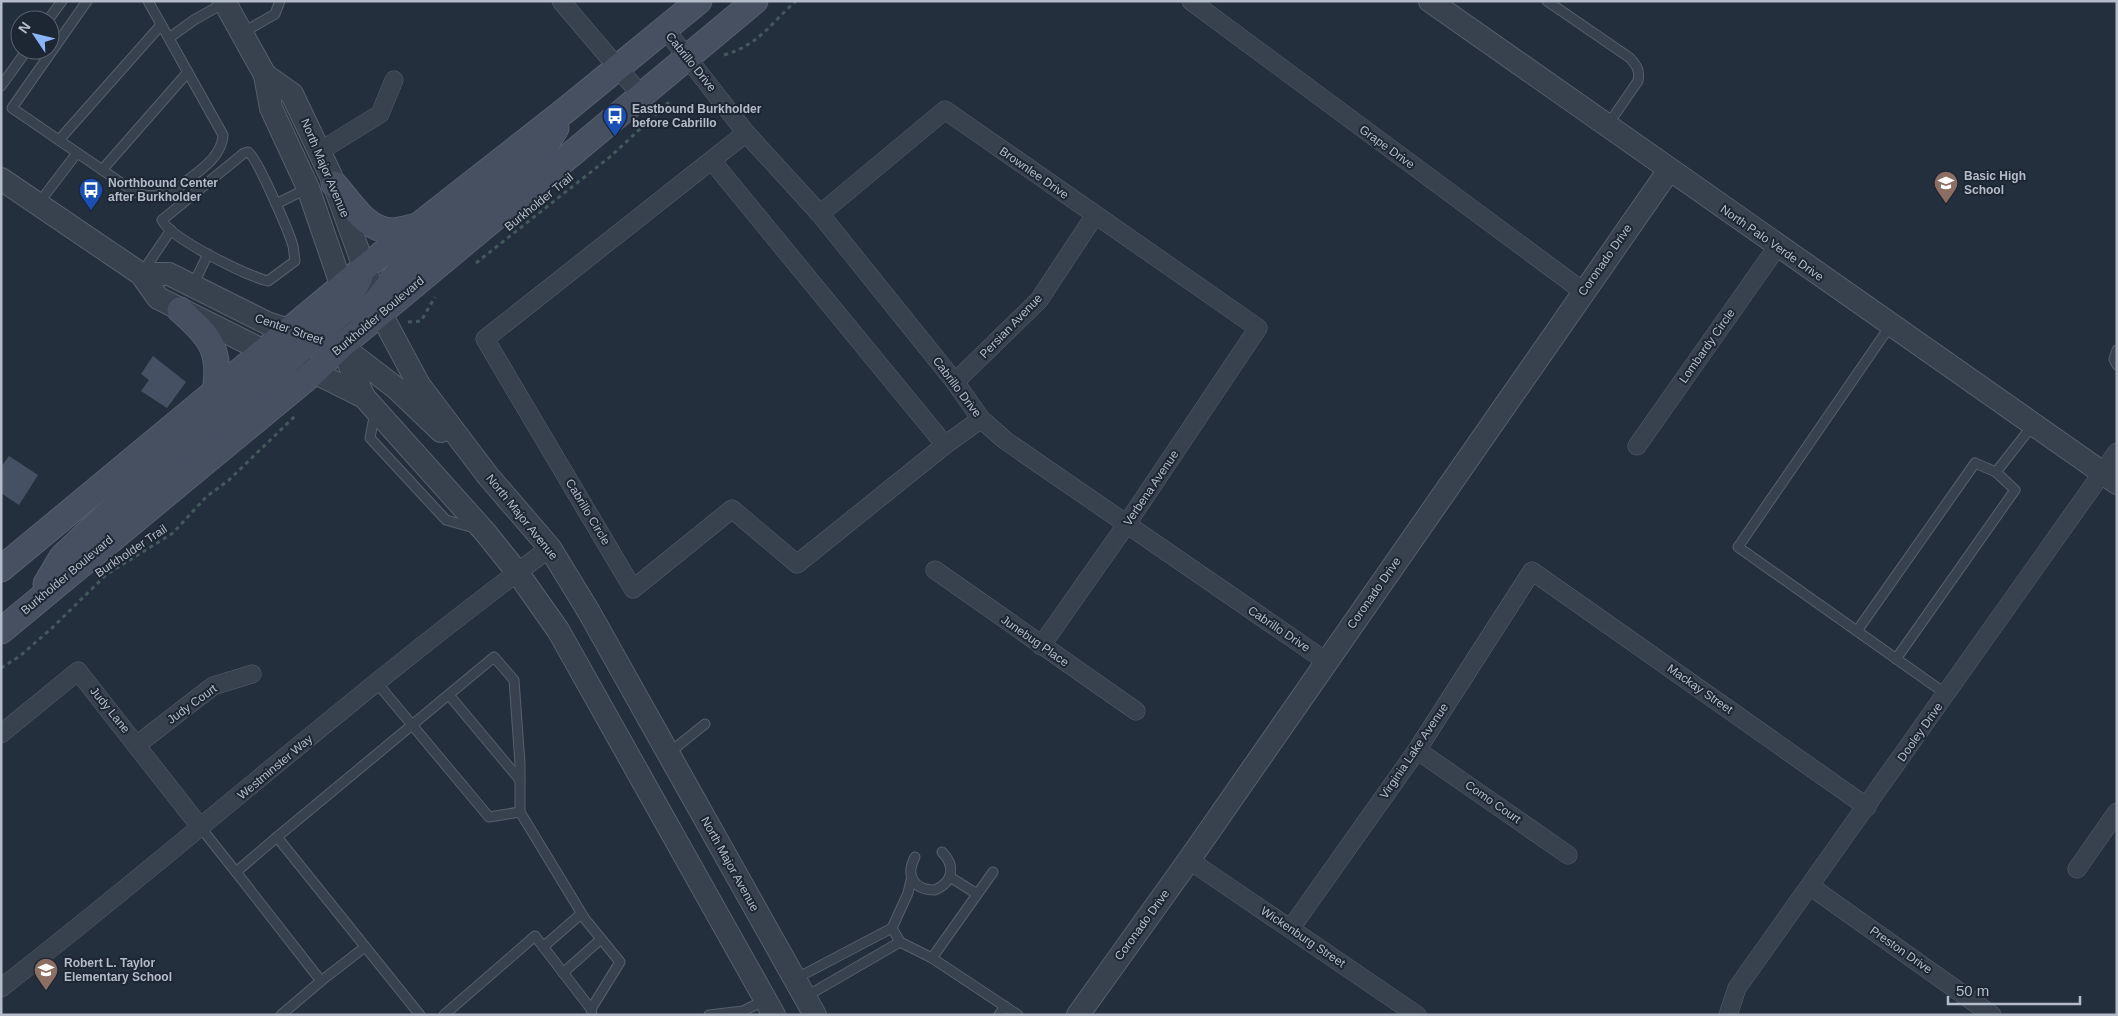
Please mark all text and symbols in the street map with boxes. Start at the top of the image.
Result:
north arrow [10,10,60,60]
text: N [15,19,34,36]
street label: Cabrillo Drive [663,30,719,95]
place label: Eastbound Burkholder before Cabrillo [632,102,762,130]
bus stop icon: Eastbound Burkholder before Cabrillo [602,103,628,137]
street label: North Major Avenue [298,117,352,220]
street label: Grape Drive [1357,122,1418,172]
street label: Brownlee Drive [997,144,1072,202]
place label: Basic High School [1964,169,2026,197]
street label: Burkholder Trail [502,170,576,234]
school or university icon: Basic High School [1933,170,1959,204]
place label: Northbound Center after Burkholder [108,176,218,204]
bus stop icon: Northbound Center after Burkholder [78,177,104,211]
street label: North Palo Verde Drive [1718,202,1827,284]
street label: Coronado Drive [1575,221,1635,298]
street label: Burkholder Boulevard [329,274,427,358]
street label: Persian Avenue [977,291,1045,361]
street label: Lombardy Circle [1676,306,1738,386]
street label: Center Street [253,311,326,347]
street label: Cabrillo Drive [930,354,984,420]
street label: Verbena Avenue [1121,447,1182,528]
street label: North Major Avenue [483,471,561,563]
street label: Cabrillo Circle [563,476,613,548]
street label: Burkholder Trail [92,522,170,580]
street label: Burkholder Boulevard [18,533,116,617]
street label: Coronado Drive [1344,554,1404,631]
street label: Cabrillo Drive [1245,603,1313,655]
street label: Junebug Place [998,612,1072,670]
street label: Mackay Street [1665,661,1736,717]
street label: Judy Court [164,681,220,727]
street label: Judy Lane [87,684,133,736]
street label: Virginia Lake Avenue [1377,700,1451,801]
street label: Dooley Drive [1895,700,1946,764]
street label: Westminster Way [235,732,315,802]
street label: Como Court [1462,778,1524,827]
street label: North Major Avenue [698,814,762,914]
street label: Coronado Drive [1112,887,1173,963]
street label: Wickenburg Street [1258,904,1348,971]
street label: Preston Drive [1867,923,1935,977]
place label: Robert L. Taylor Elementary School [64,956,172,984]
school or university icon: Robert L. Taylor Elementary School [33,957,59,991]
scale bar [1948,974,2080,1006]
text: 50 m [1956,982,1989,999]

